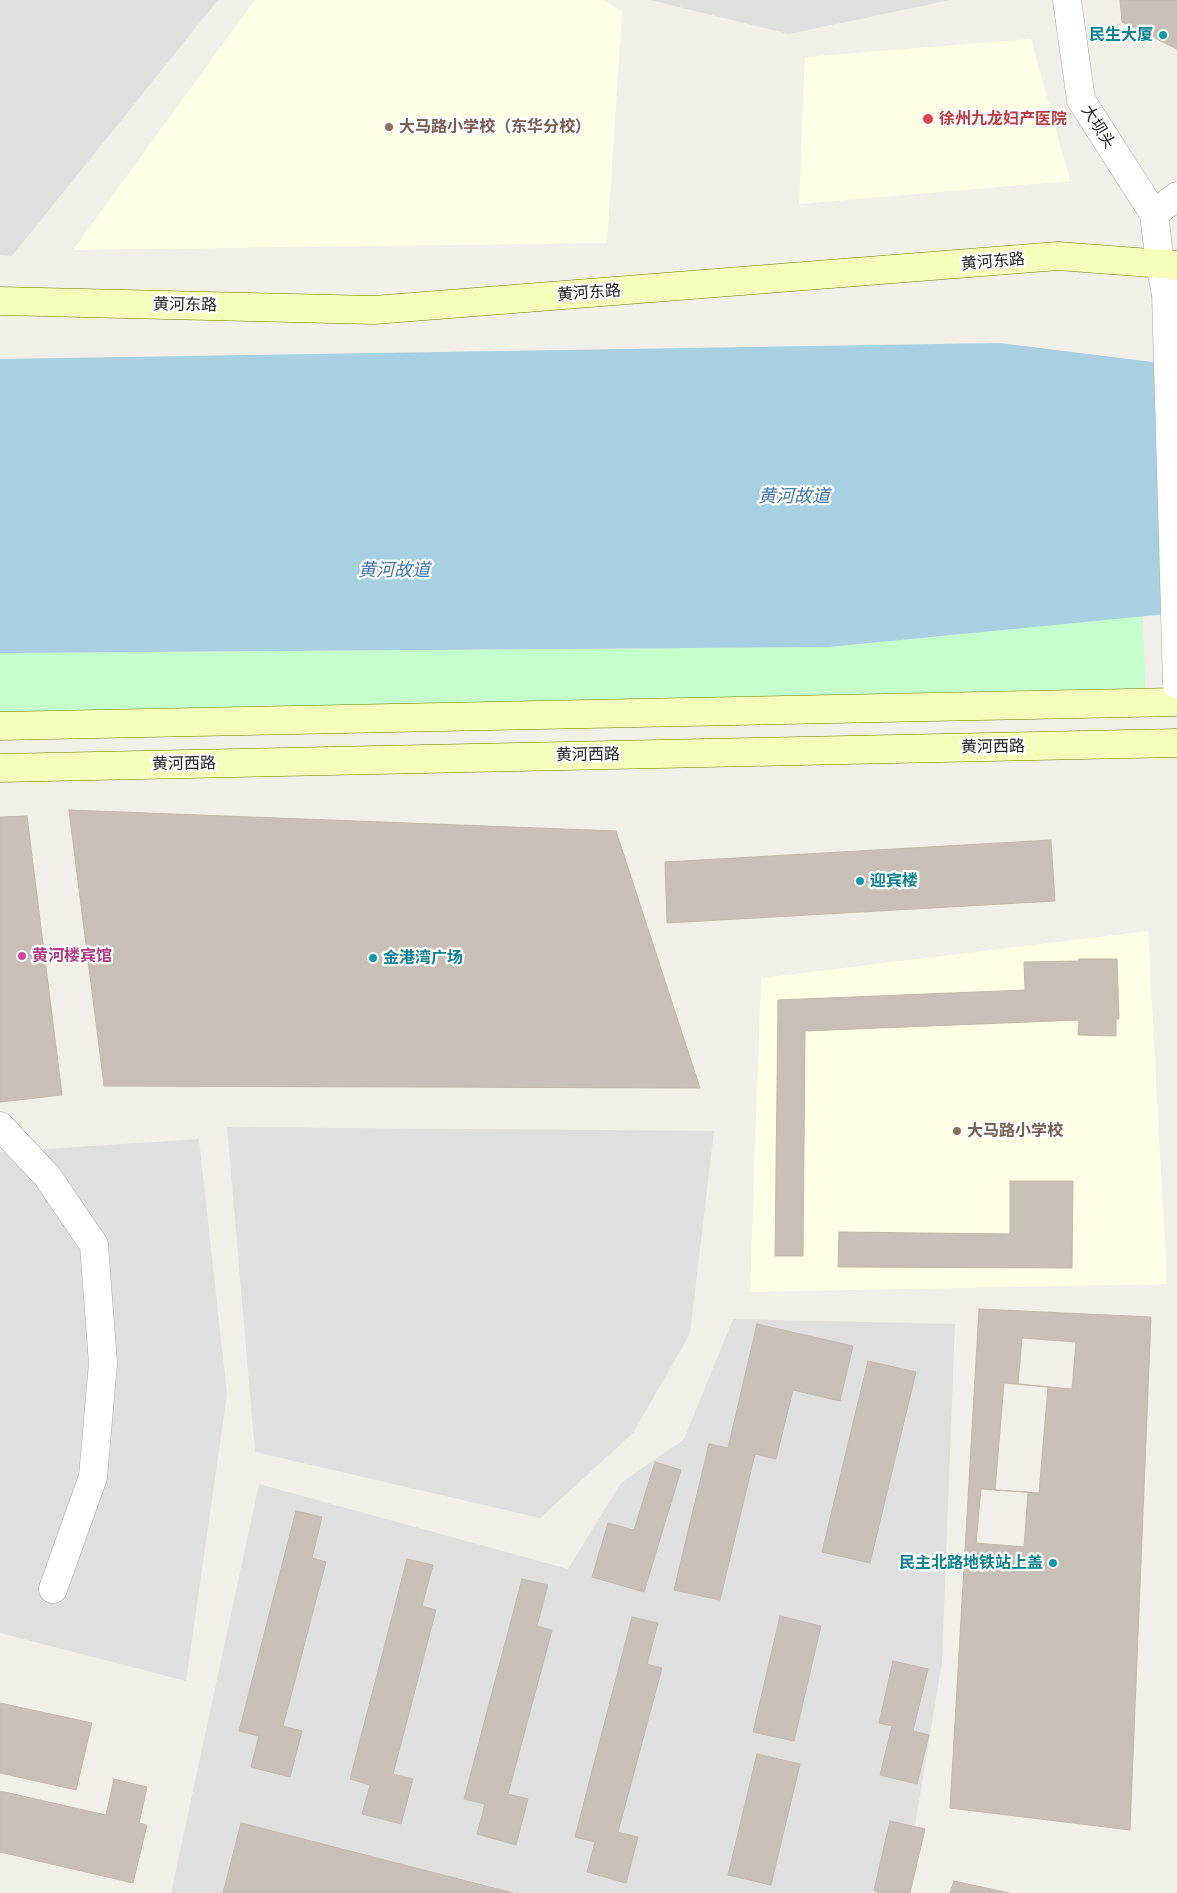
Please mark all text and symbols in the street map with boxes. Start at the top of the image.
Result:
place label: 民生大厦 [1089,25,1153,45]
marker: 民生大厦 [1157,29,1169,41]
street label: 大坝头 [1077,102,1119,152]
place label: 徐州九龙妇产医院 [939,109,1067,129]
marker: 徐州九龙妇产医院 [921,112,935,126]
place label: 大马路小学校（东华分校） [399,117,591,137]
marker: 大马路小学校（东华分校） [383,121,395,133]
street label: 黄河东路 [960,250,1026,274]
street label: 黄河东路 [556,281,622,305]
street label: 黄河东路 [153,295,217,315]
water label: 黄河故道 [758,486,830,508]
water label: 黄河故道 [358,560,430,582]
street label: 黄河西路 [961,737,1025,757]
street label: 黄河西路 [556,745,620,765]
street label: 黄河西路 [152,754,216,774]
place label: 迎宾楼 [870,871,918,891]
marker: 迎宾楼 [854,875,866,887]
place label: 黄河楼宾馆 [32,946,112,966]
place label: 金港湾广场 [383,948,463,968]
marker: 黄河楼宾馆 [16,950,28,962]
marker: 金港湾广场 [367,952,379,964]
place label: 大马路小学校 [967,1121,1063,1141]
marker: 大马路小学校 [951,1125,963,1137]
place label: 民主北路地铁站上盖 [899,1553,1043,1573]
marker: 民主北路地铁站上盖 [1047,1557,1059,1569]

